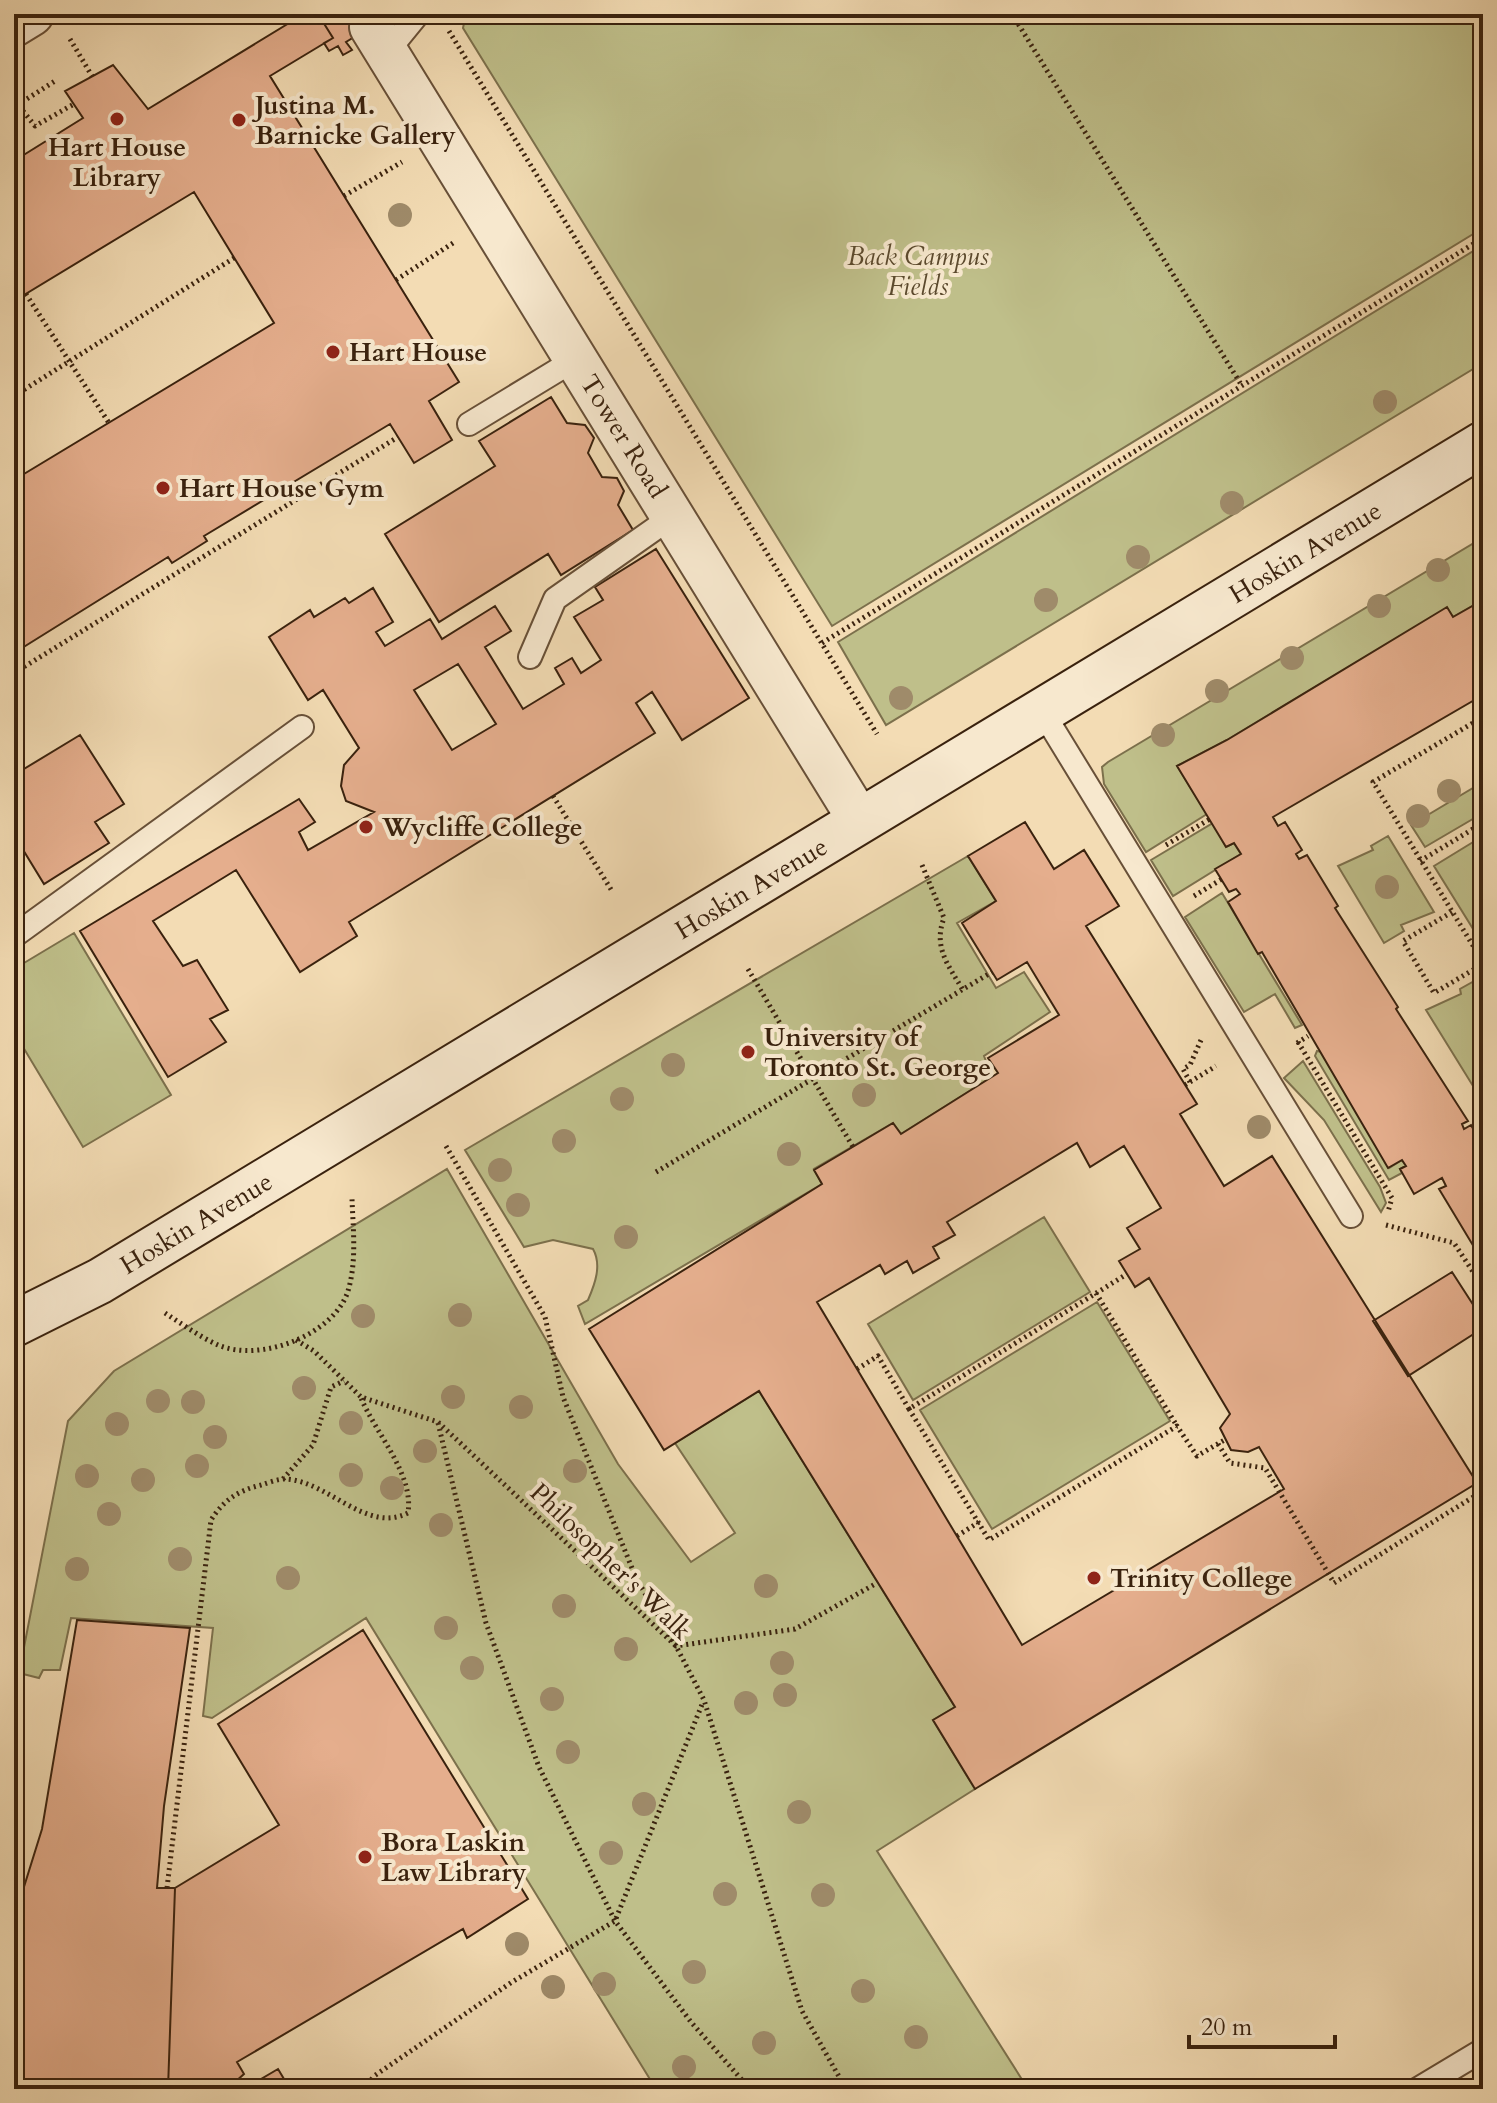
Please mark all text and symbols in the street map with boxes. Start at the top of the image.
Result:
place label: Justina M. Barnicke Gallery [251,88,456,153]
marker: Hart House Library [108,110,126,128]
marker: Justina M. Barnicke Gallery [230,111,248,129]
place label: Hart House Library [48,130,186,195]
park label: Back Campus Fields [847,239,989,304]
place label: Hart House [349,335,487,370]
marker: Hart House [324,343,342,361]
street label: Tower Road [572,368,675,505]
place label: Hart House Gym [179,471,384,506]
marker: Hart House Gym [154,479,172,497]
street label: Hoskin Avenue [1223,493,1388,612]
place label: Wycliffe College [381,810,583,845]
marker: Wycliffe College [357,818,375,836]
street label: Hoskin Avenue [669,829,834,948]
place label: University of Toronto St. George [764,1020,991,1085]
marker: University of Toronto St. George [739,1043,757,1061]
street label: Hoskin Avenue [114,1164,279,1283]
street label: Philosopher's Walk [522,1475,699,1648]
place label: Trinity College [1110,1561,1293,1596]
marker: Trinity College [1085,1569,1103,1587]
place label: Bora Laskin Law Library [381,1825,527,1890]
marker: Bora Laskin Law Library [356,1848,374,1866]
scale bar [1189,1999,1335,2049]
text: 20 m [1201,2011,1253,2044]

